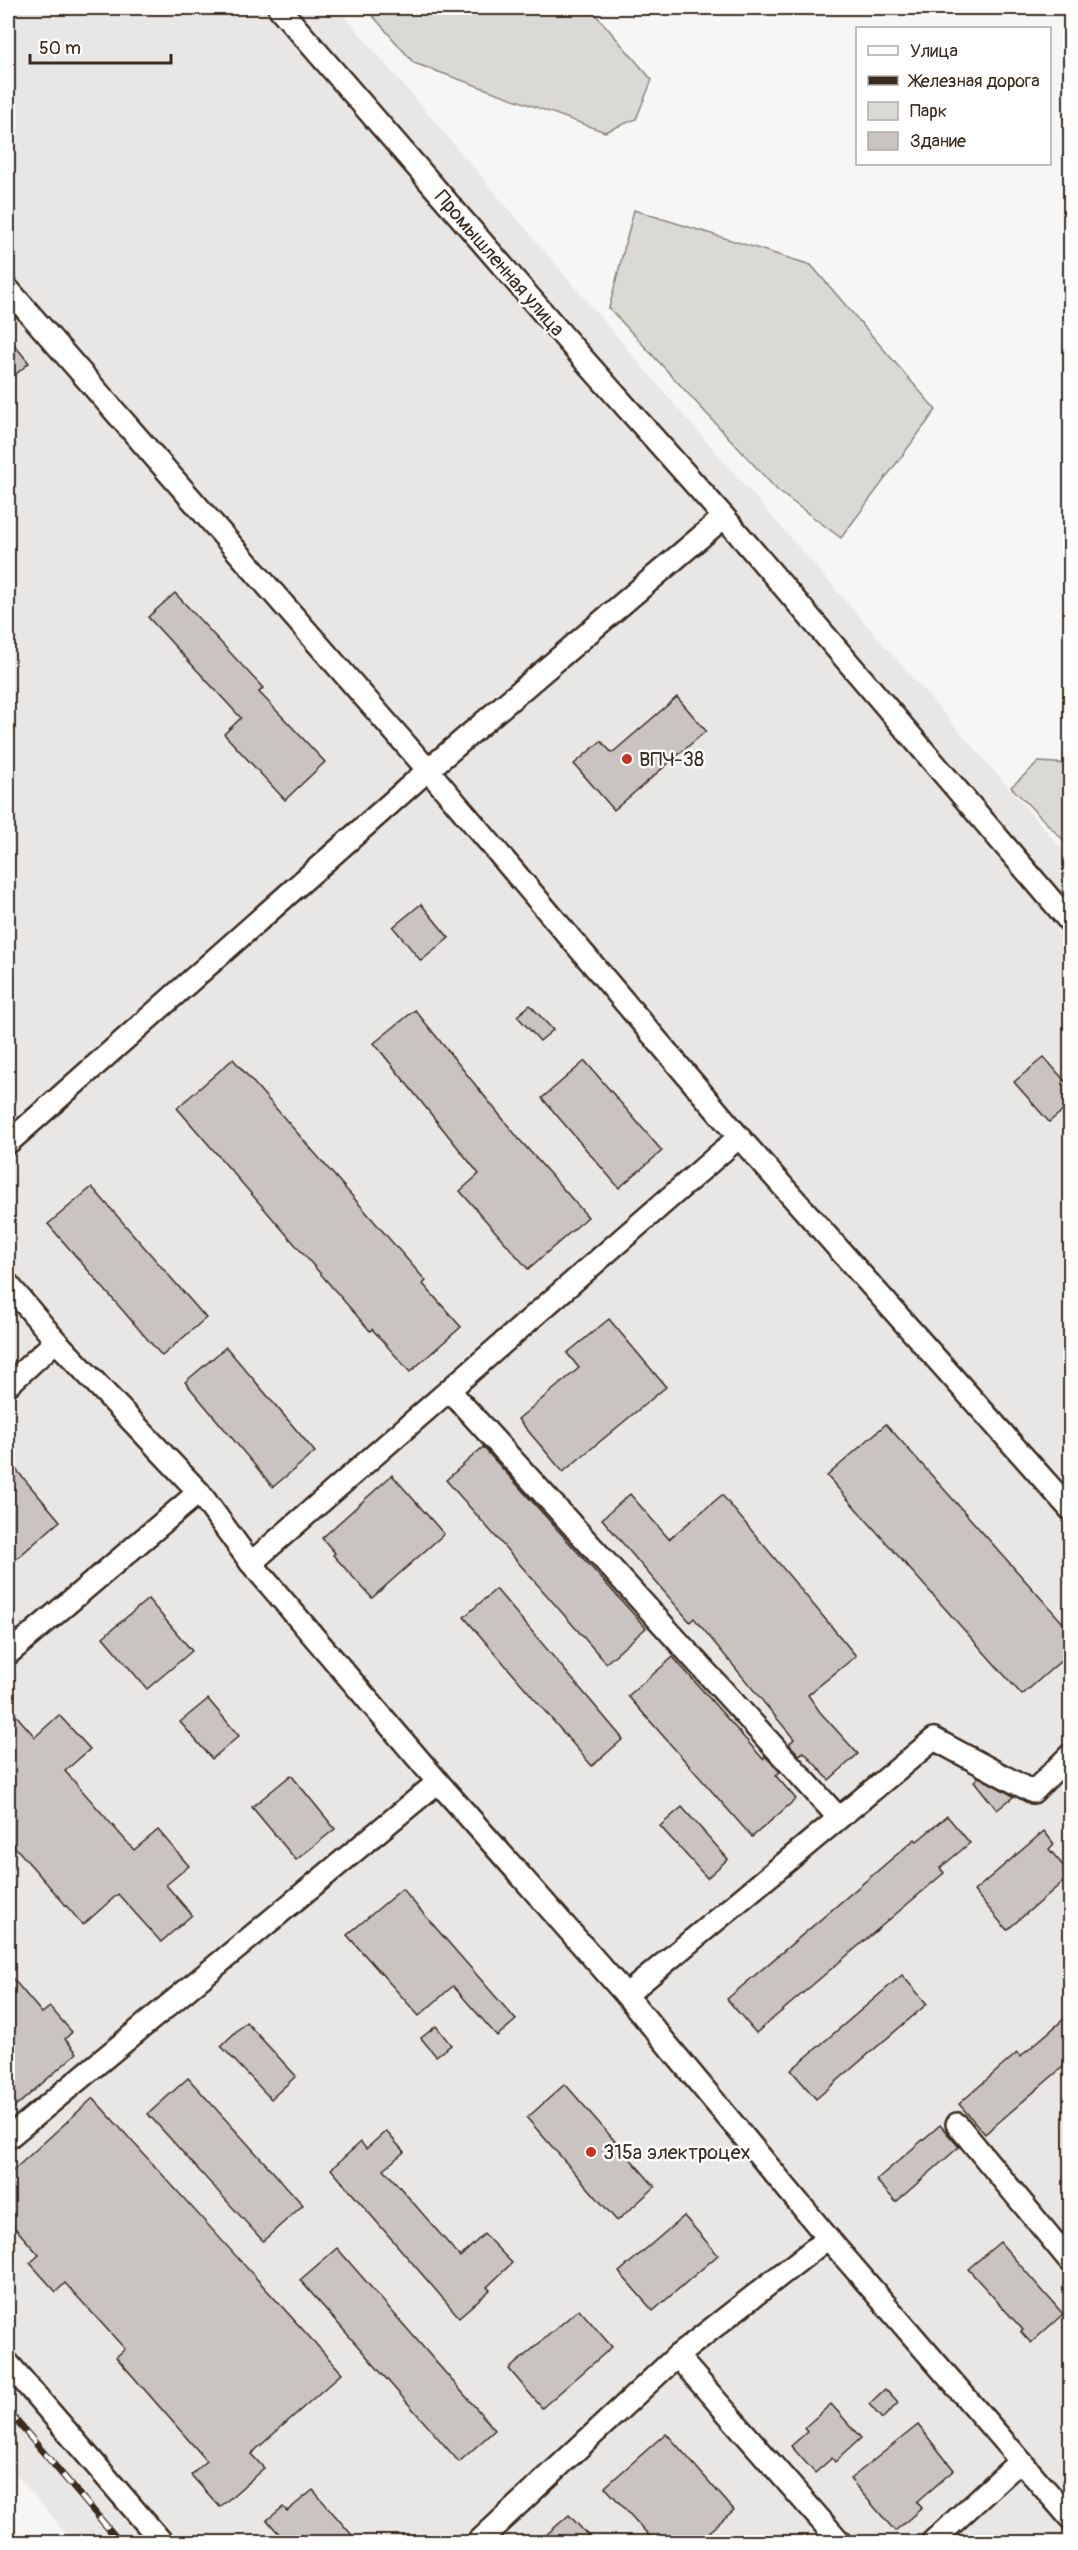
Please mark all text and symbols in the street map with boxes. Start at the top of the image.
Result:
scale bar [30,27,171,65]
legend [856,27,1051,165]
text: 50 m [39,37,81,60]
text: Улица [910,40,958,63]
text: Железная дорога [907,70,1040,93]
text: Парк [910,100,947,123]
text: Здание [910,130,966,153]
street label: Промышленная улица [429,185,570,342]
place label: ВПЧ-38 [639,747,704,772]
marker: ВПЧ-38 [620,752,634,766]
place label: 315a электроцех [603,2140,751,2165]
marker: 315a электроцех [584,2145,598,2159]

